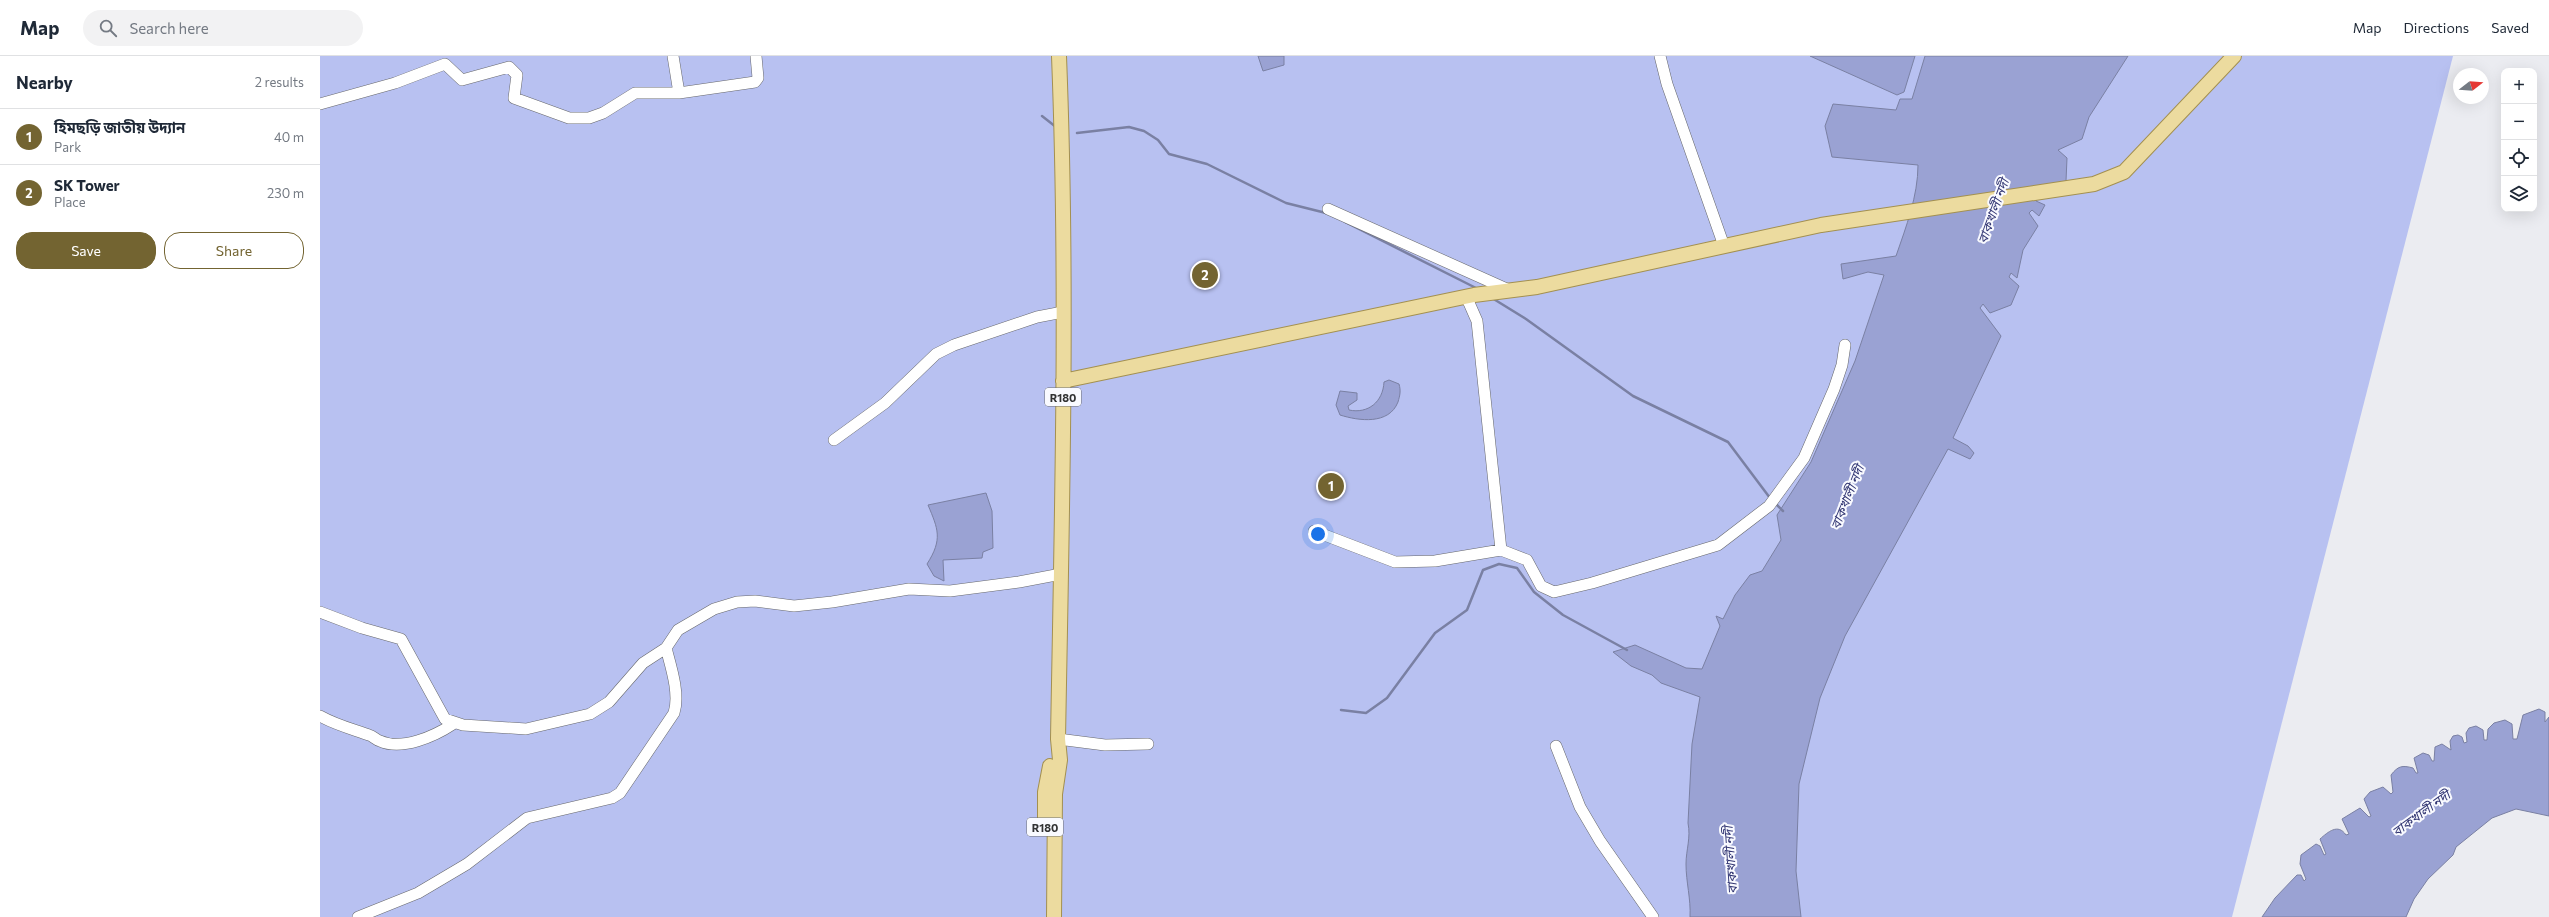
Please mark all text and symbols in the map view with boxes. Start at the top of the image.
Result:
search box [83,10,363,46]
text: Map [20,16,59,39]
icon: search [97,17,119,39]
text: Search here [129,19,209,37]
text: Map [2353,19,2382,36]
text: Directions [2404,19,2469,36]
text: Saved [2491,19,2529,36]
north arrow [2453,68,2489,104]
map controls [2501,68,2537,212]
button: + [2501,68,2537,104]
text: Nearby [16,72,73,93]
text: 2 results [255,74,304,90]
button: − [2501,104,2537,140]
text: হিমছড়ি জাতীয় উদ্যান [54,118,185,136]
text: 1 [26,129,32,145]
text: 40 m [274,129,304,145]
text: Park [54,139,81,155]
button: locate [2501,140,2537,176]
water label: বাকখালী নদী [1974,174,2013,246]
text: SK Tower [54,176,120,194]
button: layers [2501,176,2537,212]
text: 2 [25,185,33,201]
text: 230 m [267,185,304,201]
text: Place [54,194,86,210]
button: Save [16,232,156,269]
button: Share [164,232,304,269]
pin: 2 [1192,260,1218,290]
road number: R180 [1045,388,1081,406]
water label: বাকখালী নদী [1827,460,1868,531]
pin: 1 [1318,471,1344,501]
your location [1308,524,1328,544]
water label: বাকখালী নদী [2389,785,2455,839]
road number: R180 [1027,818,1063,836]
water label: বাকখালী নদী [1719,823,1740,894]

